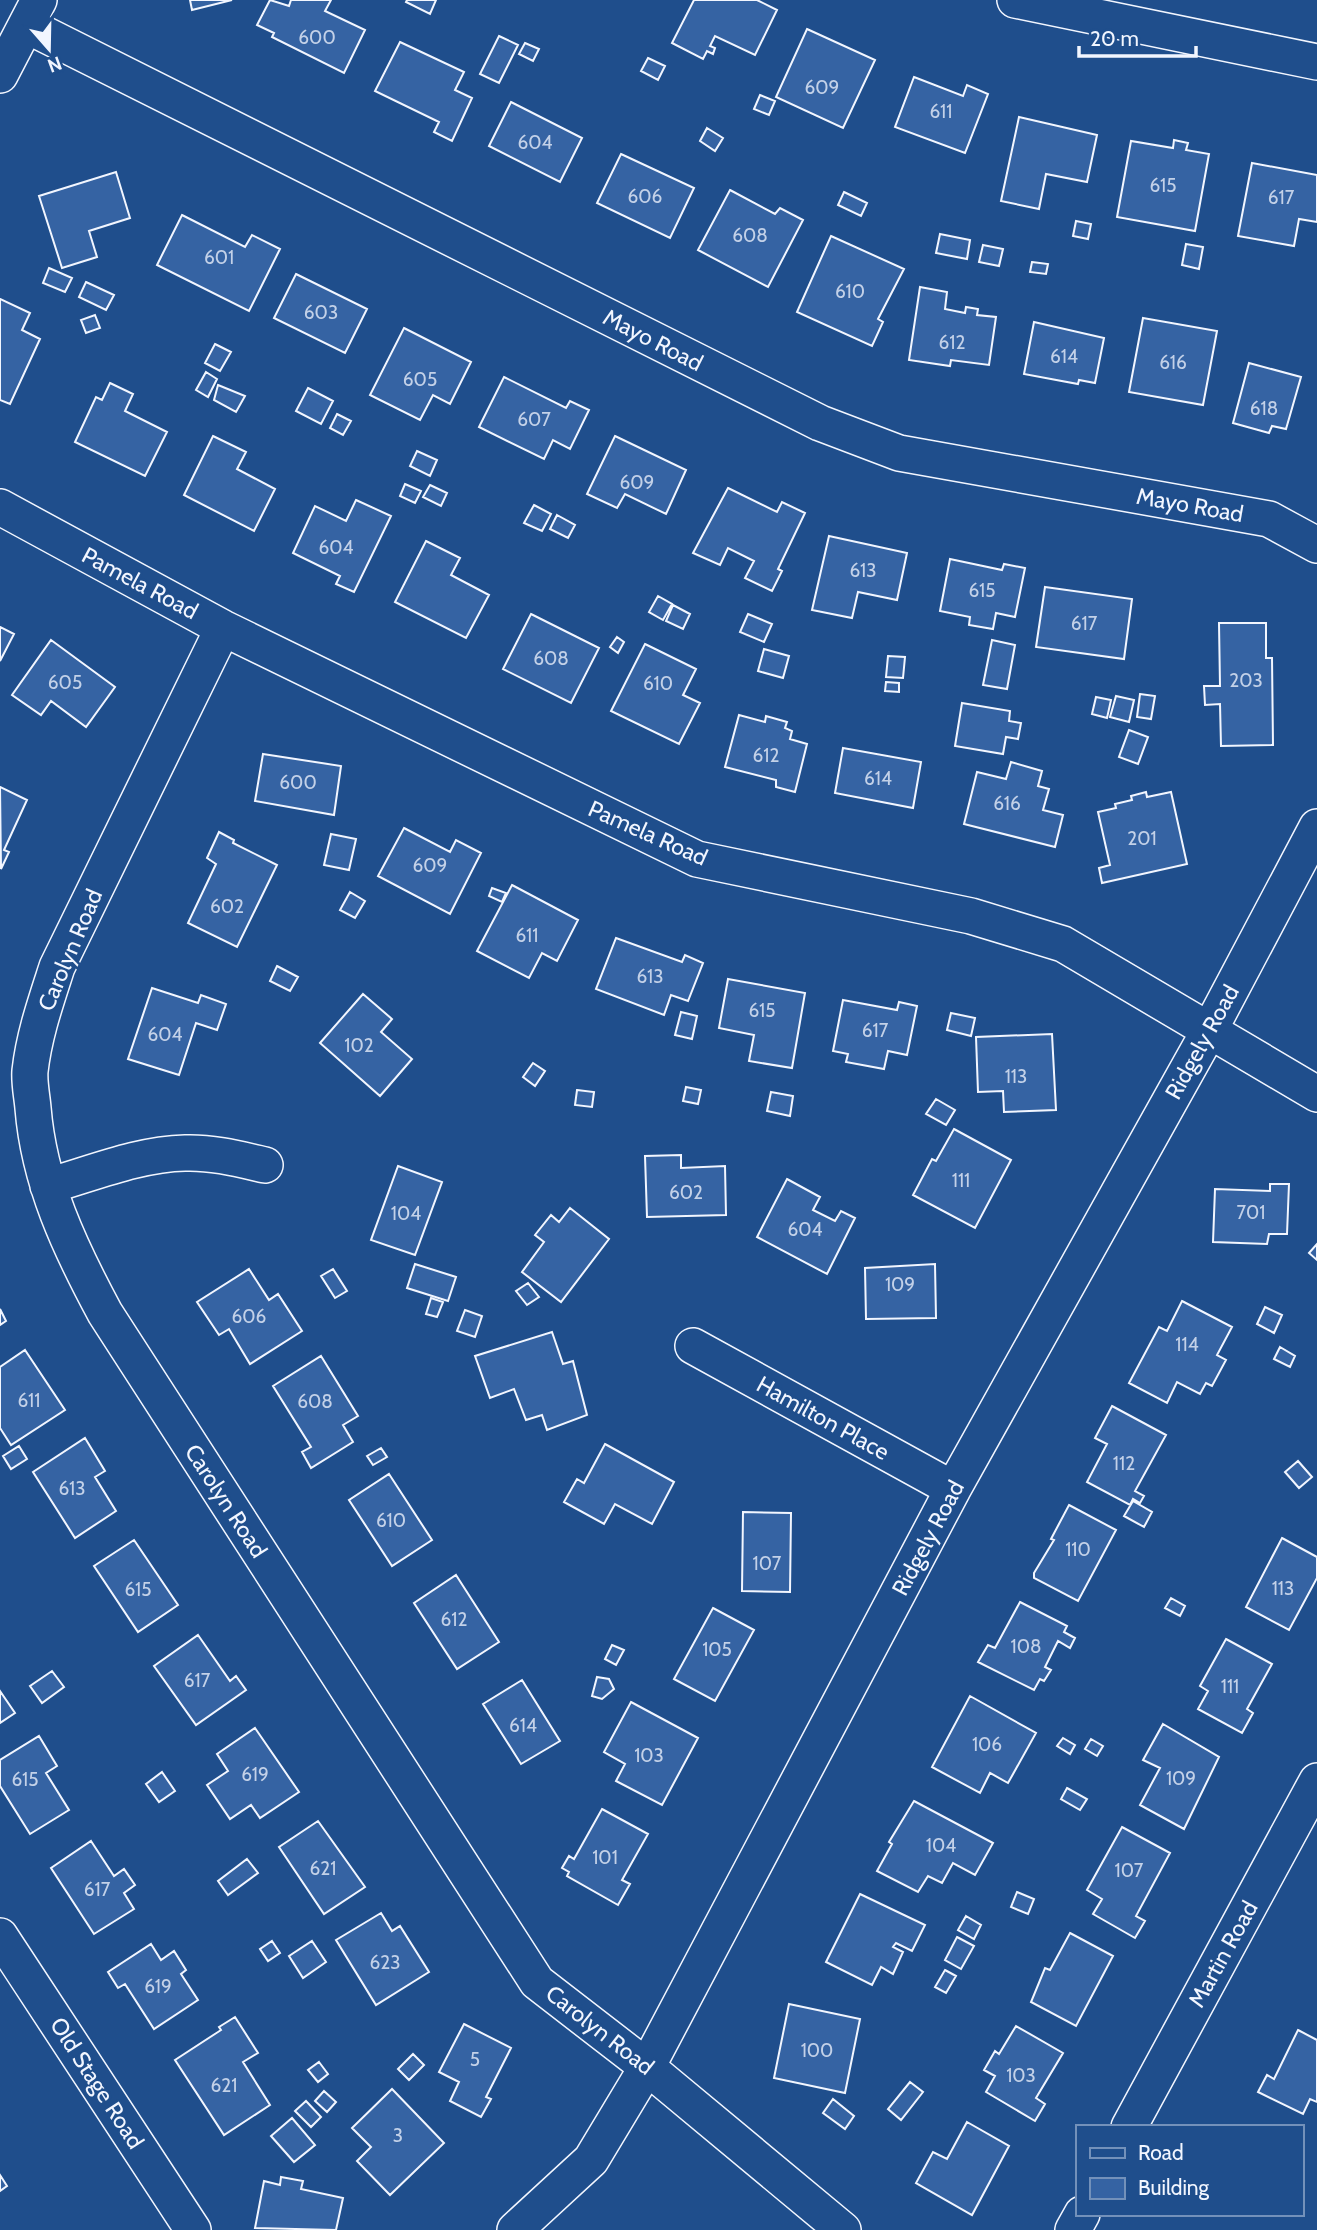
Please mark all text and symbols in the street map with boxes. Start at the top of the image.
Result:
north arrow [14,14,84,84]
scale bar [1079,14,1196,58]
house number: 600 [298,26,336,49]
text: 20 m [1090,26,1139,51]
text: N [44,51,65,78]
house number: 609 [805,76,839,99]
house number: 611 [929,100,953,123]
house number: 604 [517,131,553,154]
house number: 615 [1149,174,1177,197]
house number: 606 [628,185,662,208]
house number: 617 [1268,186,1295,209]
house number: 608 [732,224,768,247]
house number: 601 [204,246,234,269]
house number: 610 [835,280,865,303]
house number: 603 [304,301,338,324]
street label: Mayo Road [598,303,708,377]
house number: 612 [939,331,965,354]
house number: 614 [1050,345,1078,368]
house number: 616 [1159,351,1187,374]
house number: 605 [403,368,437,391]
house number: 618 [1250,397,1278,420]
house number: 607 [517,408,551,431]
house number: 609 [620,471,654,494]
street label: Mayo Road [1134,482,1246,528]
house number: 604 [318,536,354,559]
street label: Pamela Road [77,541,203,625]
house number: 613 [849,559,877,582]
house number: 615 [968,579,996,602]
house number: 617 [1071,612,1098,635]
house number: 608 [533,647,569,670]
house number: 203 [1229,669,1263,692]
house number: 605 [48,671,82,694]
house number: 610 [643,672,673,695]
house number: 612 [753,744,779,767]
house number: 614 [864,767,892,790]
house number: 600 [279,771,317,794]
house number: 616 [993,792,1021,815]
street label: Pamela Road [584,794,712,872]
house number: 201 [1127,827,1157,850]
house number: 609 [413,854,447,877]
street label: Carolyn Road [32,885,108,1015]
house number: 602 [210,895,244,918]
house number: 611 [515,924,539,947]
house number: 613 [636,965,664,988]
street label: Ridgely Road [1159,980,1245,1104]
house number: 615 [748,999,776,1022]
house number: 617 [862,1019,889,1042]
house number: 604 [147,1023,183,1046]
house number: 102 [344,1034,374,1057]
house number: 113 [1005,1065,1027,1088]
house number: 111 [952,1169,970,1192]
house number: 602 [669,1181,703,1204]
house number: 701 [1237,1201,1265,1224]
house number: 104 [391,1202,421,1225]
house number: 604 [787,1218,823,1241]
house number: 109 [885,1273,915,1296]
house number: 606 [232,1305,266,1328]
house number: 114 [1175,1333,1199,1356]
street label: Hamilton Place [752,1370,894,1466]
house number: 611 [17,1389,41,1412]
house number: 608 [297,1390,333,1413]
street label: Carolyn Road [179,1439,273,1563]
house number: 112 [1113,1452,1135,1475]
street label: Ridgely Road [886,1476,970,1600]
house number: 613 [58,1477,86,1500]
house number: 610 [376,1509,406,1532]
house number: 110 [1065,1538,1091,1561]
house number: 107 [753,1552,782,1575]
house number: 113 [1272,1577,1294,1600]
house number: 615 [124,1578,152,1601]
house number: 612 [441,1608,467,1631]
house number: 108 [1011,1635,1041,1658]
house number: 105 [702,1638,732,1661]
house number: 617 [184,1669,211,1692]
house number: 111 [1221,1675,1239,1698]
house number: 614 [509,1714,537,1737]
house number: 106 [972,1733,1002,1756]
house number: 103 [634,1744,664,1767]
house number: 619 [241,1763,269,1786]
house number: 109 [1166,1767,1196,1790]
house number: 615 [11,1768,39,1791]
house number: 104 [926,1834,956,1857]
house number: 101 [592,1846,618,1869]
house number: 621 [310,1857,336,1880]
house number: 107 [1115,1859,1144,1882]
house number: 617 [84,1878,111,1901]
street label: Martin Road [1182,1896,1264,2012]
house number: 623 [369,1951,401,1974]
house number: 619 [144,1975,172,1998]
street label: Carolyn Road [540,1979,660,2081]
street label: Old Stage Road [44,2012,150,2154]
house number: 100 [801,2039,833,2062]
house number: 5 [470,2048,480,2071]
house number: 103 [1006,2064,1036,2087]
house number: 621 [211,2074,237,2097]
house number: 3 [393,2124,403,2147]
legend [1076,2125,1303,2216]
text: Road [1138,2140,1184,2165]
text: Building [1138,2175,1210,2200]

